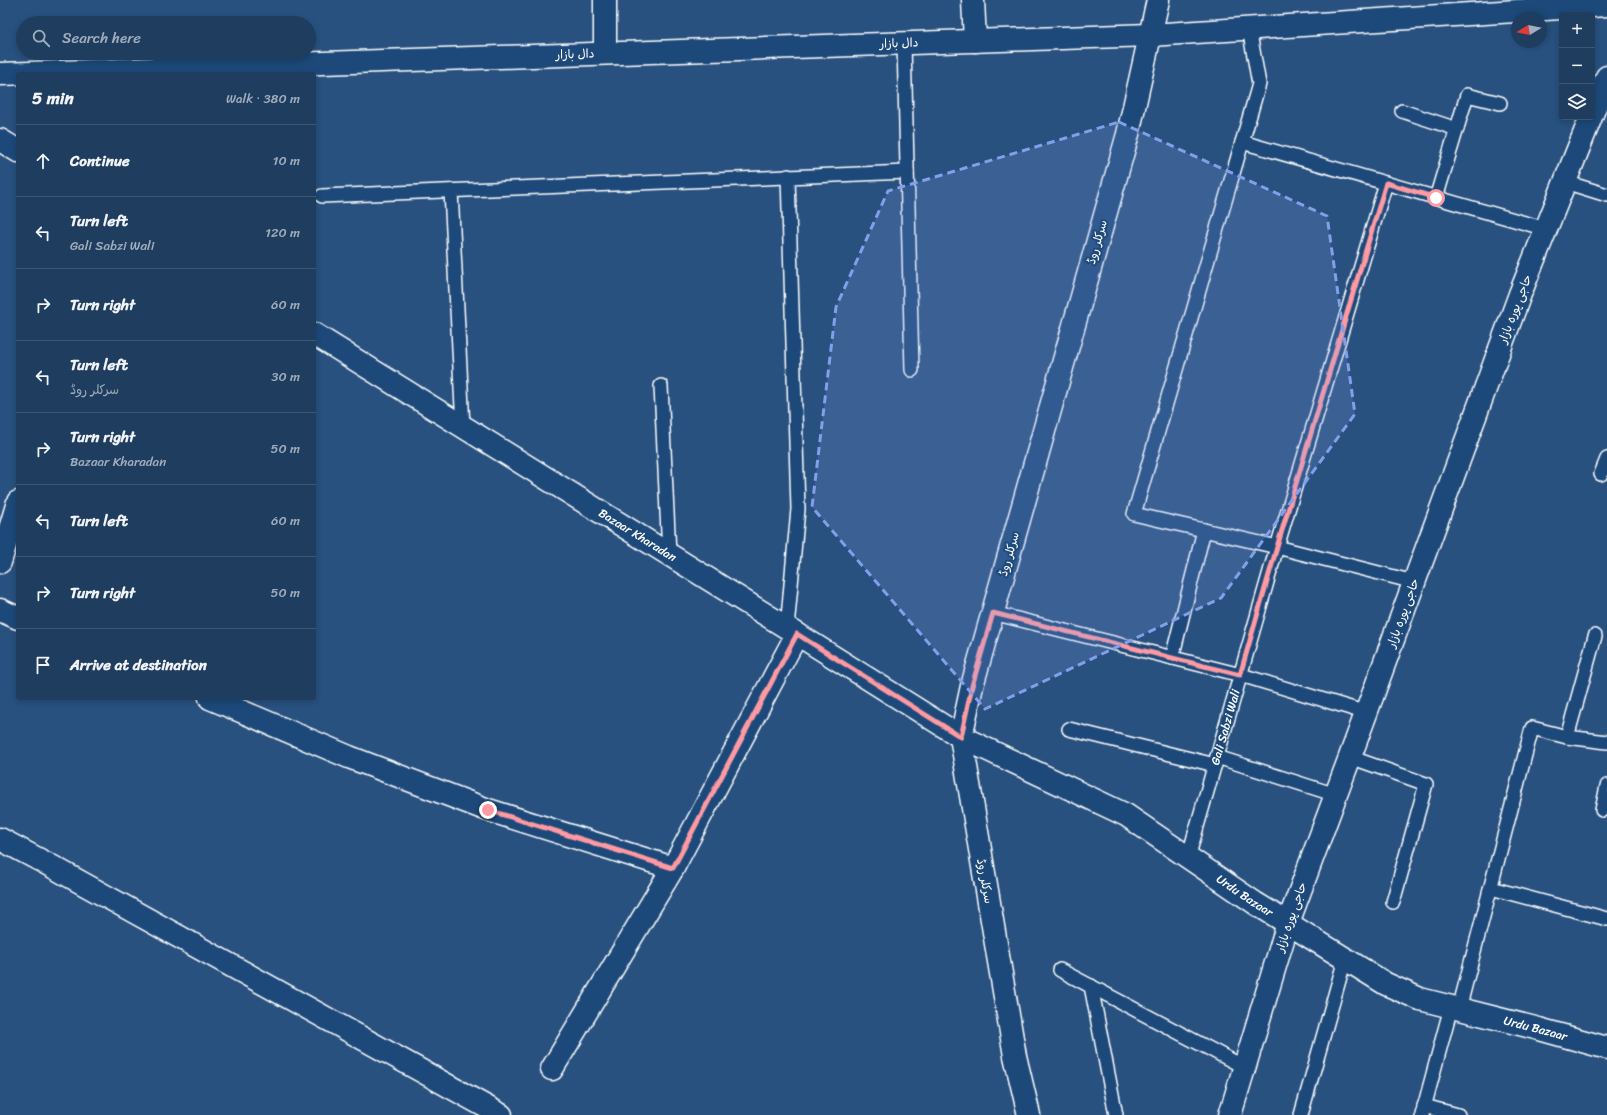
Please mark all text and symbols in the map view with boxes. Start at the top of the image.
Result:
north arrow [1511,12,1547,48]
map controls [1559,12,1595,120]
button: + [1559,12,1595,48]
search box [16,16,316,60]
text: Search here [62,25,141,51]
icon: search [30,27,52,49]
street label: دال بازار [878,31,919,55]
street label: دال بازار [554,42,595,66]
button: − [1559,48,1595,84]
text: 5 min [32,83,74,113]
button: layers [1559,84,1595,120]
text: Walk · 380 m [226,87,300,110]
text: Continue [70,148,130,174]
text: 10 m [273,149,300,172]
icon: ahead [32,150,54,172]
route start [1427,189,1445,207]
text: Turn left [70,208,128,234]
street label: سرکلر روڈ [1080,217,1114,267]
text: 120 m [265,221,300,244]
icon: left [32,222,54,244]
text: Gali Sabzi Wali [70,234,154,257]
street label: حاجی پورہ بازار [1491,271,1538,348]
text: Turn right [70,292,135,318]
text: 60 m [271,293,300,316]
icon: right [32,294,54,316]
text: Turn left [70,352,128,378]
text: 30 m [271,365,300,388]
icon: left [32,366,54,388]
text: سرکلر روڈ [70,378,119,401]
text: Turn right [70,424,135,450]
text: 50 m [270,437,300,460]
icon: right [32,438,54,460]
text: Bazaar Kharadan [70,450,166,473]
street label: Bazaar Kharadan [594,502,682,568]
text: Turn left [70,508,128,534]
text: 60 m [271,509,300,532]
icon: left [32,510,54,532]
street label: سرکلر روڈ [992,529,1026,579]
street label: حاجی پورہ بازار [1380,575,1426,652]
text: Turn right [70,580,135,606]
text: 50 m [270,581,300,604]
icon: right [32,582,54,604]
text: Arrive at destination [70,652,207,678]
icon: arrive [32,654,54,676]
street label: Gali Sabzi Wali [1204,686,1247,768]
route end [479,801,497,819]
street label: سرکلر روڈ [970,857,1000,905]
street label: Urdu Bazaar [1211,868,1279,923]
street label: حاجی پورہ بازار [1268,879,1313,956]
street label: Urdu Bazaar [1501,1010,1571,1048]

